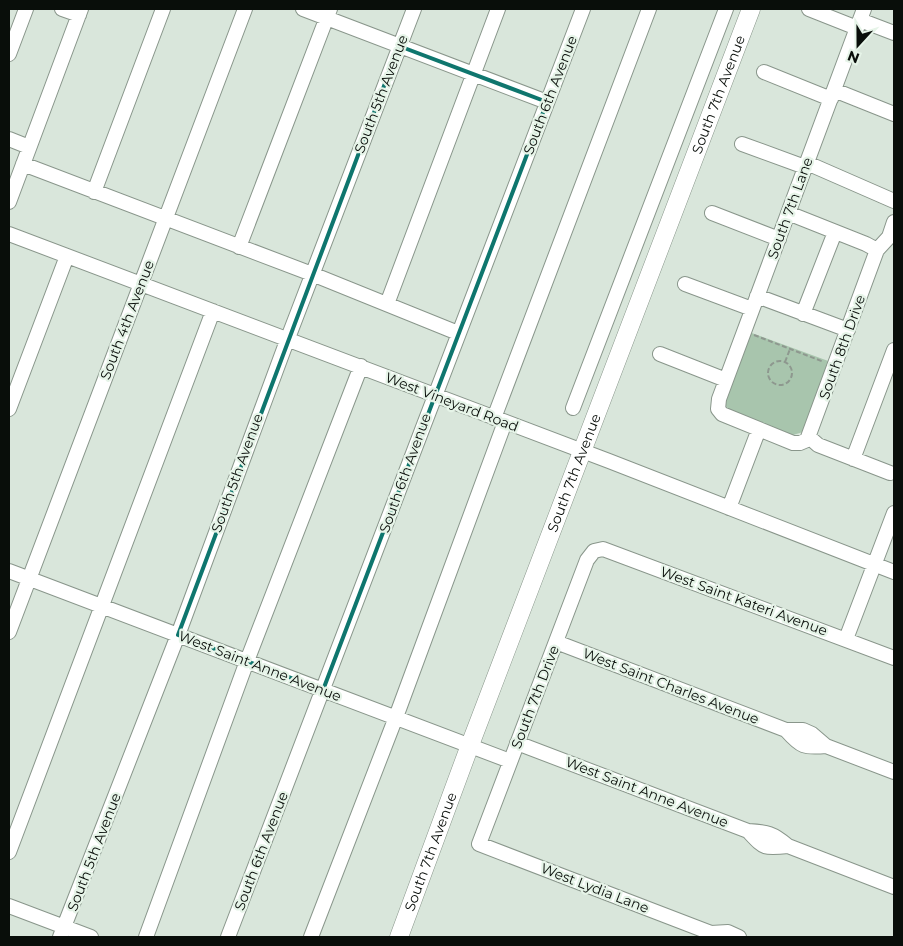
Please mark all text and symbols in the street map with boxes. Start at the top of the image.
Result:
north arrow [833,20,883,70]
street label: South 5th Avenue [350,32,412,156]
street label: South 6th Avenue [519,33,581,157]
street label: South 7th Avenue [688,33,749,156]
text: N [845,47,862,68]
street label: South 7th Lane [763,155,817,261]
street label: South 4th Avenue [96,258,158,382]
street label: South 8th Drive [815,292,869,402]
street label: West Vineyard Road [383,368,521,436]
street label: South 5th Avenue [207,411,267,535]
street label: South 6th Avenue [375,411,435,535]
street label: South 7th Avenue [543,411,605,535]
street label: West Saint Kateri Avenue [658,562,830,640]
street label: West Saint Anne Avenue [176,627,344,705]
street label: South 7th Drive [507,643,563,751]
street label: West Saint Charles Avenue [580,644,762,728]
street label: West Saint Anne Avenue [563,753,731,831]
street label: South 6th Avenue [230,789,292,913]
street label: South 5th Avenue [63,790,125,914]
street label: South 7th Avenue [400,790,461,914]
street label: West Lydia Lane [538,859,652,917]

